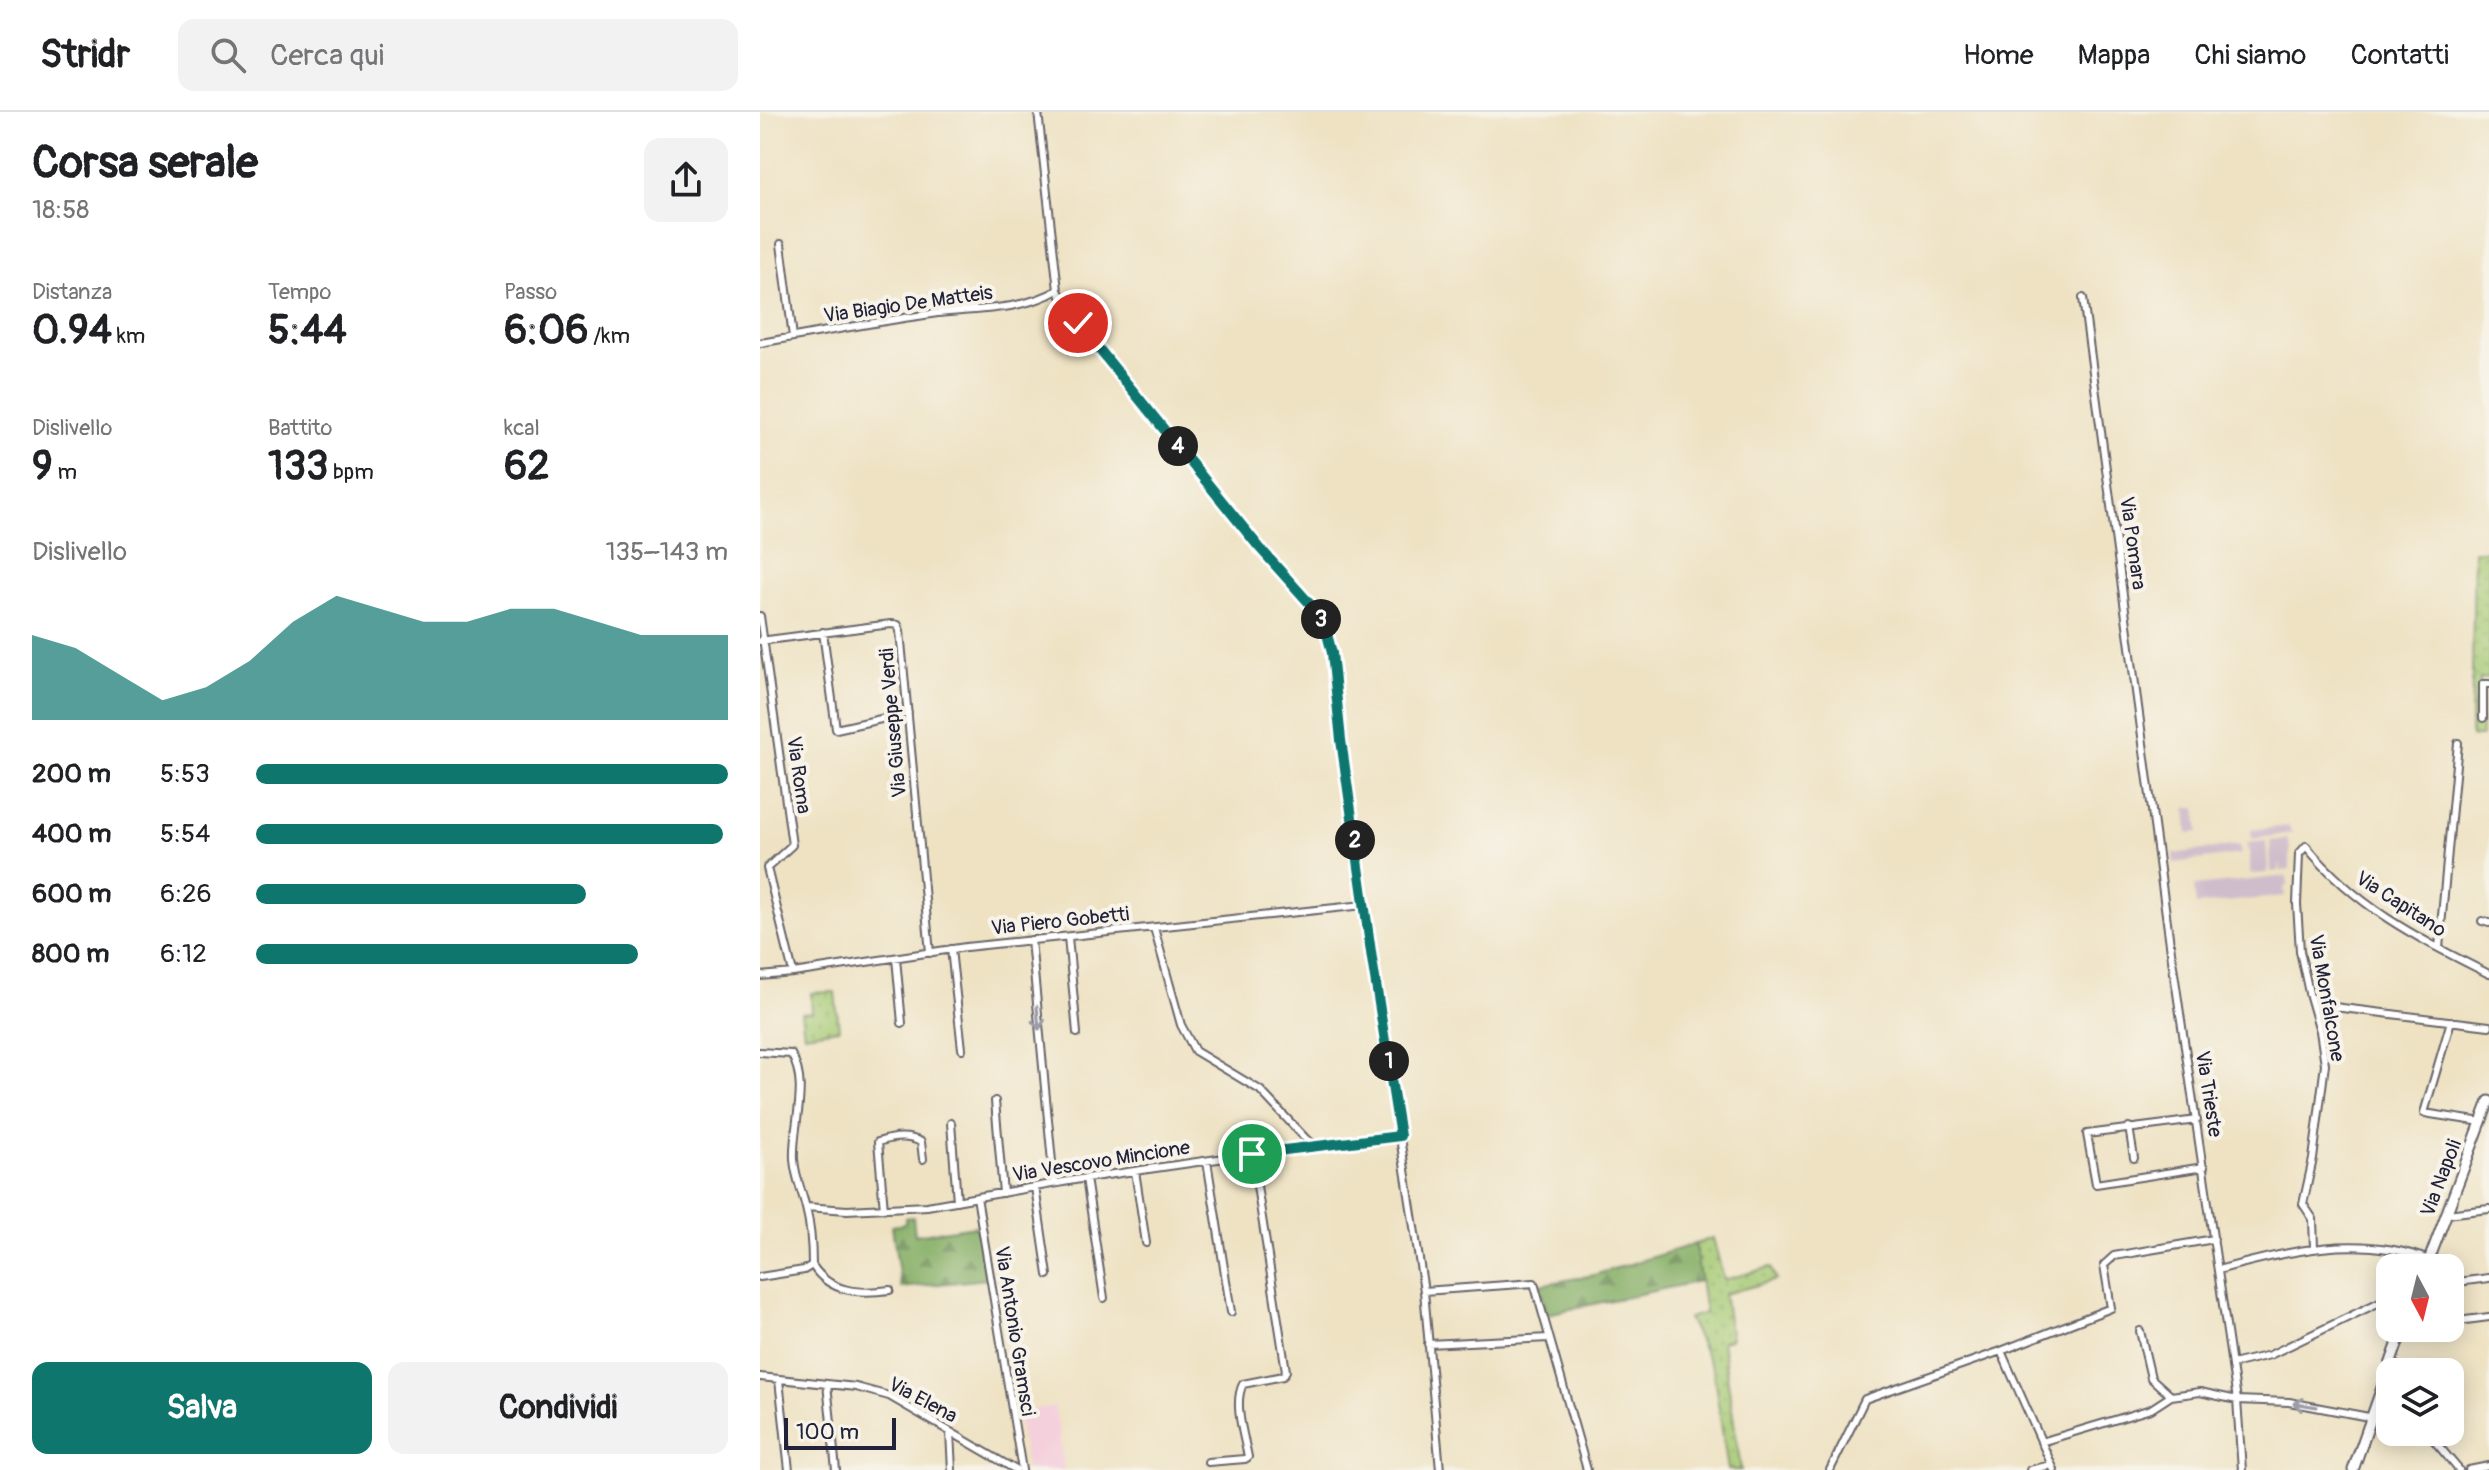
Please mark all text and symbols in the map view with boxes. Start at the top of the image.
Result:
search box [178,19,738,91]
text: Stridr [40,31,130,79]
icon: search [206,33,250,77]
text: Cerca qui [270,37,384,74]
text: Home [1963,38,2034,73]
text: Mappa [2078,38,2150,73]
text: Chi siamo [2194,38,2306,73]
text: Contatti [2350,38,2449,73]
text: Corsa serale [32,136,258,191]
button: share [644,138,728,222]
text: 18:58 [32,194,89,226]
text: Distanza [32,278,112,306]
text: Tempo [268,278,331,306]
text: Passo [504,278,557,306]
street label: Via Biagio De Matteis [822,280,994,328]
pin [1044,289,1112,357]
icon: check [1056,301,1100,345]
text: 0.94 [32,306,112,355]
text: 5:44 [268,306,347,355]
text: 6:06 [504,306,589,355]
text: km [112,322,145,350]
text: /km [589,322,630,350]
text: Dislivello [32,414,112,442]
text: Battito [268,414,332,442]
text: kcal [504,414,540,442]
pin: 4 [1158,426,1198,466]
text: 4 [1172,432,1184,460]
text: 9 [32,442,53,491]
text: 133 [268,442,328,491]
text: 62 [504,442,550,491]
text: m [53,458,77,486]
text: bpm [328,458,374,486]
street label: Via Pomara [2114,495,2152,591]
text: Dislivello [32,536,127,568]
text: 135–143 m [605,536,728,568]
pin: 3 [1301,599,1341,639]
text: 3 [1315,605,1327,633]
street label: Via Giuseppe Verdi [874,647,912,799]
street label: Via Roma [781,735,817,815]
text: 200 m [32,758,111,790]
text: 5:53 [160,758,210,790]
text: 400 m [32,818,111,850]
text: 5:54 [160,818,210,850]
pin: 2 [1335,820,1375,860]
text: 2 [1349,826,1361,854]
street label: Via Capitano [2351,865,2451,943]
text: 600 m [32,878,111,910]
text: 6:26 [160,878,212,910]
street label: Via Piero Gobetti [990,901,1130,941]
street label: Via Monfalcone [2304,932,2351,1064]
text: 800 m [32,938,109,970]
text: 6:12 [160,938,207,970]
one-way arrow [1031,1004,1046,1031]
pin: 1 [1369,1041,1409,1081]
text: 1 [1385,1047,1393,1075]
street label: Via Trieste [2190,1049,2228,1139]
pin [1218,1120,1286,1188]
icon: arrive [1230,1132,1274,1176]
street label: Via Vescovo Mincione [1010,1135,1192,1187]
street label: Via Napoli [2415,1136,2467,1220]
street label: Via Antonio Gramsci [989,1244,1041,1418]
north arrow [2376,1254,2464,1342]
map controls [2376,1254,2464,1446]
button: layers [2376,1358,2464,1446]
button: Salva [32,1362,372,1454]
button: Condividi [388,1362,728,1454]
street label: Via Elena [884,1371,962,1429]
one-way arrow [2293,1396,2319,1411]
scale bar [784,1414,896,1450]
text: 100 m [796,1418,859,1446]

